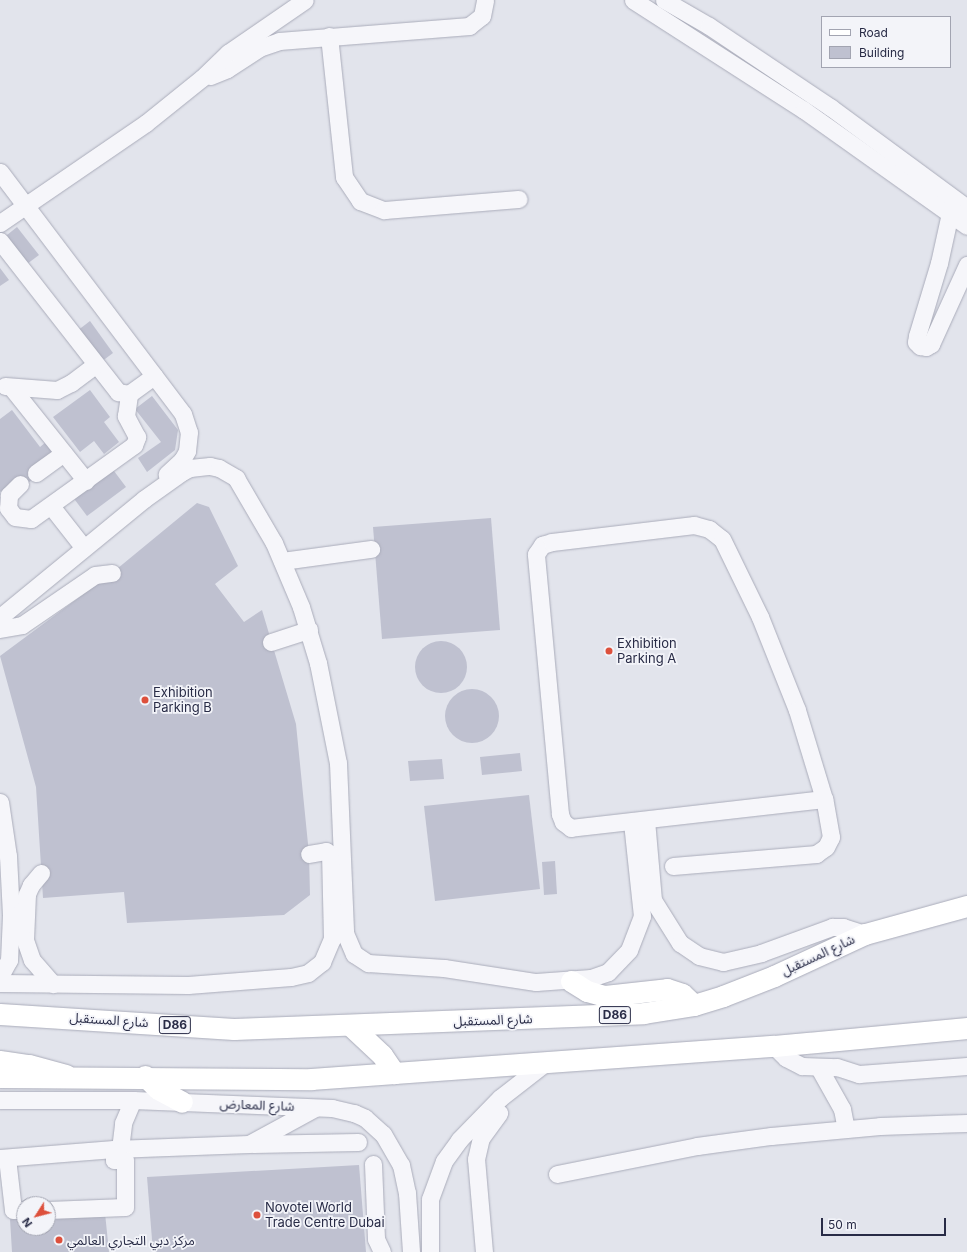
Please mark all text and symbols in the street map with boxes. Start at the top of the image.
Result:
legend [821,16,951,68]
text: Road [859,25,888,40]
text: Building [859,45,904,60]
place label: Exhibition Parking A [617,636,677,667]
marker: Exhibition Parking A [604,646,614,656]
place label: Exhibition Parking B [153,685,213,716]
marker: Exhibition Parking B [140,695,150,705]
street label: شارع المستقبل [779,931,857,979]
road number: D86 [598,1005,632,1025]
street label: شارع المستقبل [69,1009,149,1031]
street label: شارع المستقبل [453,1011,533,1029]
road number: D86 [158,1015,192,1035]
street label: شارع المعارض [219,1096,295,1114]
north arrow [16,1196,56,1236]
place label: Novotel World Trade Centre Dubai [265,1200,385,1231]
marker: Novotel World Trade Centre Dubai [252,1210,262,1220]
scale bar [823,1210,948,1236]
text: N [19,1215,35,1230]
text: 50 m [828,1217,857,1232]
place label: مركز دبي التجاري العالمي [67,1232,195,1248]
marker: مركز دبي التجاري العالمي [54,1235,64,1245]

